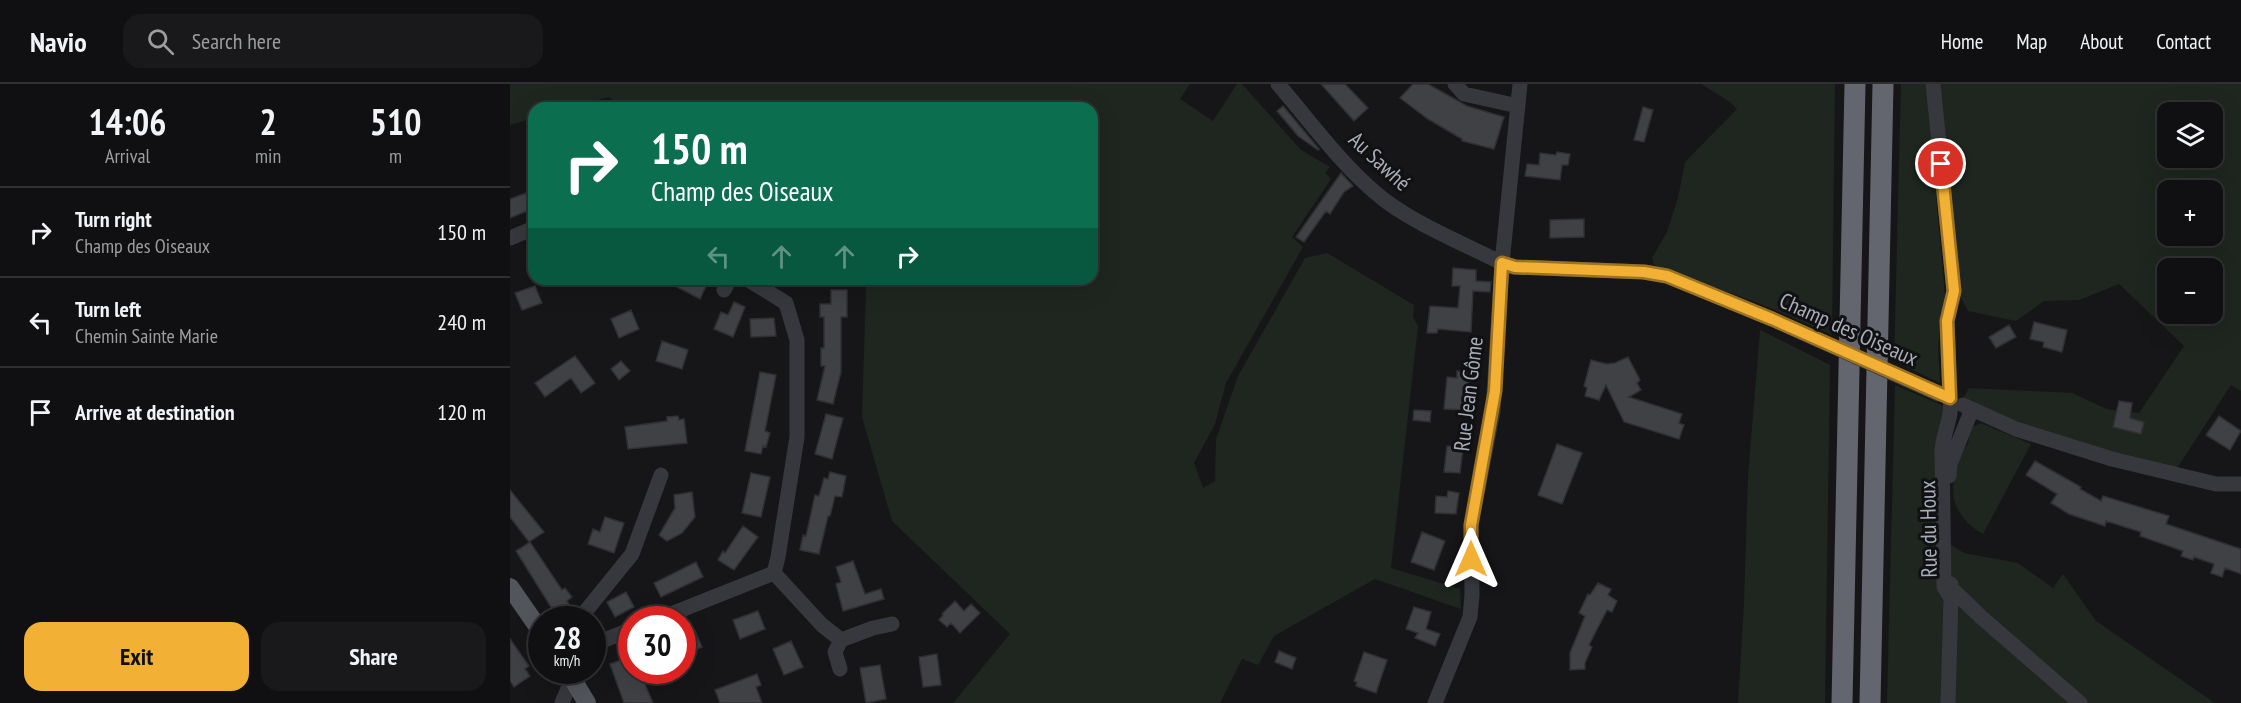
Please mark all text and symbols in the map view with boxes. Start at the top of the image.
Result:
search box [123,14,543,68]
text: Navio [30,23,87,60]
icon: search [144,25,177,58]
text: Search here [192,27,281,55]
text: Home [1941,28,1983,55]
text: Map [2016,28,2047,55]
text: About [2080,28,2123,55]
text: Contact [2156,28,2211,55]
text: 14:06 [89,98,166,145]
text: 2 [259,98,277,145]
text: 510 [370,98,421,145]
map controls [2157,102,2223,324]
button: layers [2157,102,2223,168]
text: 150 m [651,121,748,176]
street label: Au Sawhé [1343,125,1417,197]
icon: right [552,126,630,204]
pin [1915,138,1966,189]
text: Arrival [105,143,150,169]
text: min [255,143,281,169]
text: m [389,143,402,169]
icon: arrive [1924,147,1957,180]
text: Champ des Oiseaux [651,174,833,208]
button: + [2157,180,2223,246]
text: Turn right [75,205,152,233]
icon: right [24,216,57,249]
text: 150 m [437,218,486,246]
text: Champ des Oiseaux [75,233,210,259]
icon: left [702,240,735,273]
icon: ahead [765,240,798,273]
icon: ahead [828,240,861,273]
icon: right [891,240,924,273]
button: − [2157,258,2223,324]
street label: Champ des Oiseaux [1775,286,1923,372]
text: Turn left [75,295,141,323]
icon: left [24,306,57,339]
text: 240 m [437,308,486,336]
text: Chemin Sainte Marie [75,323,218,349]
street label: Rue Jean Gôme [1447,335,1489,453]
icon: arrive [24,396,57,429]
text: Arrive at destination [75,398,235,426]
text: 120 m [437,398,486,426]
street label: Rue du Houx [1913,480,1943,578]
position arrow [1439,527,1503,591]
speed limit sign: 30 [618,606,696,684]
text: 28 [553,618,581,657]
button: Exit [24,622,249,691]
button: Share [261,622,486,691]
text: km/h [554,651,580,670]

